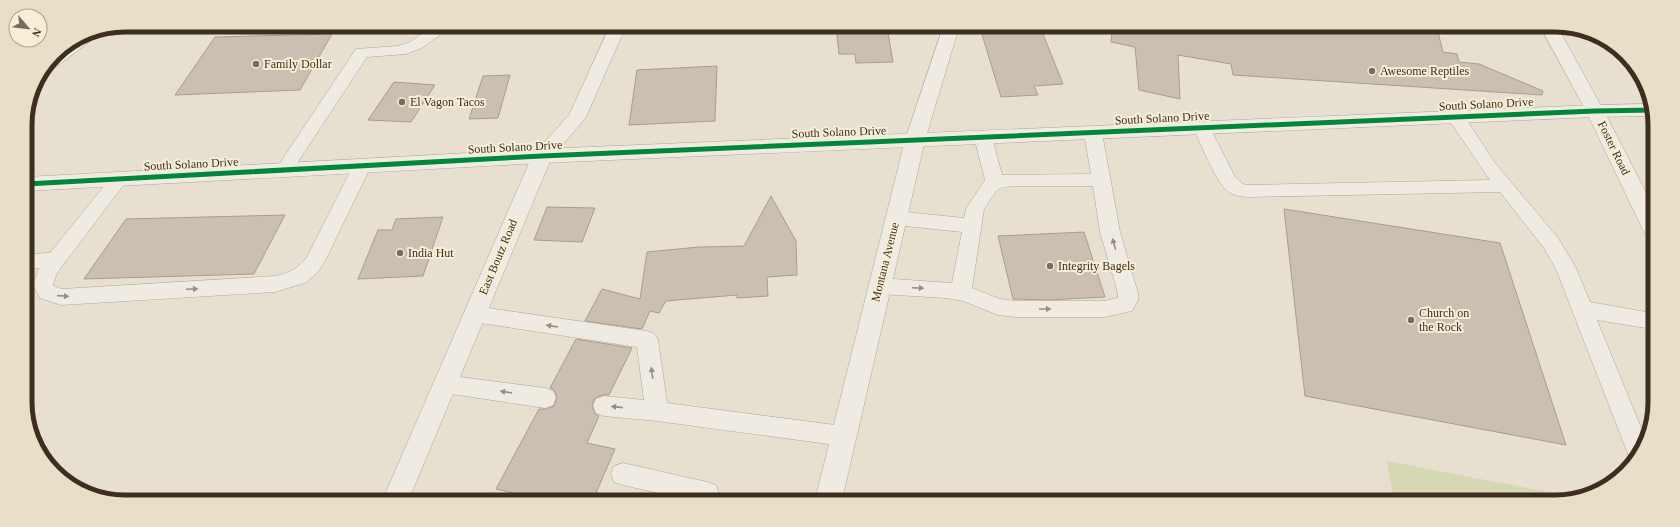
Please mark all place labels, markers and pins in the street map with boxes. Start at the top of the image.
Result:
place label: Family Dollar [264,57,332,71]
marker: Family Dollar [251,59,261,69]
place label: Awesome Reptiles [1380,64,1470,78]
marker: Awesome Reptiles [1367,66,1377,76]
place label: El Vagon Tacos [410,95,485,109]
marker: El Vagon Tacos [397,97,407,107]
place label: India Hut [408,246,454,260]
marker: India Hut [395,248,405,258]
place label: Integrity Bagels [1058,259,1135,273]
marker: Integrity Bagels [1045,261,1055,271]
place label: Church on the Rock [1419,306,1469,334]
marker: Church on the Rock [1406,315,1416,325]

